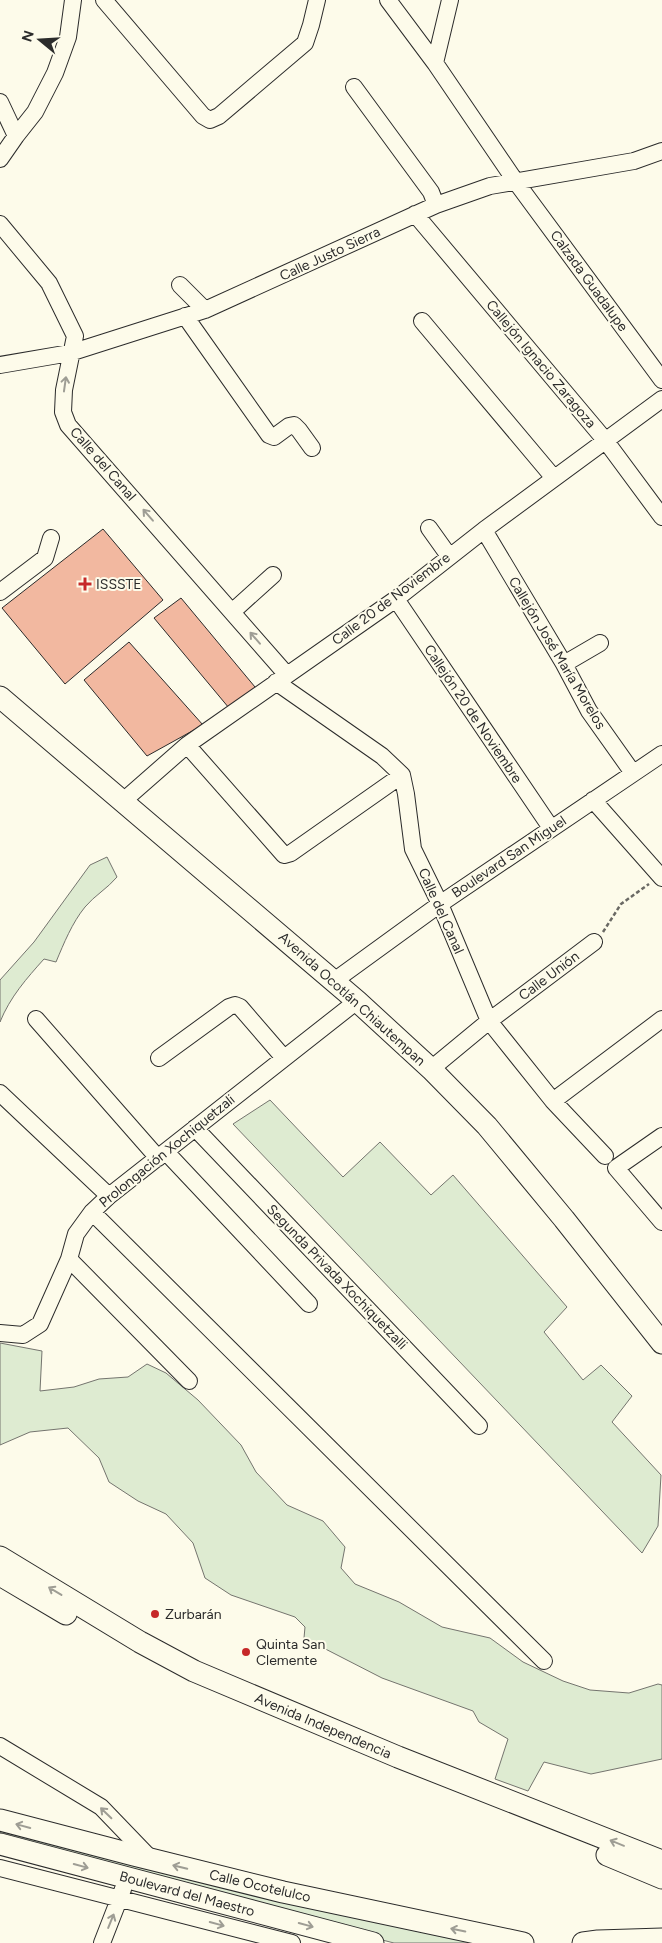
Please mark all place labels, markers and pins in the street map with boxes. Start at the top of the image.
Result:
place label: ISSSTE [96,576,142,593]
marker: ISSSTE [78,577,92,591]
place label: Zurbarán [165,1606,222,1623]
marker: Zurbarán [149,1608,161,1620]
place label: Quinta San Clemente [256,1636,325,1669]
marker: Quinta San Clemente [240,1646,252,1658]

